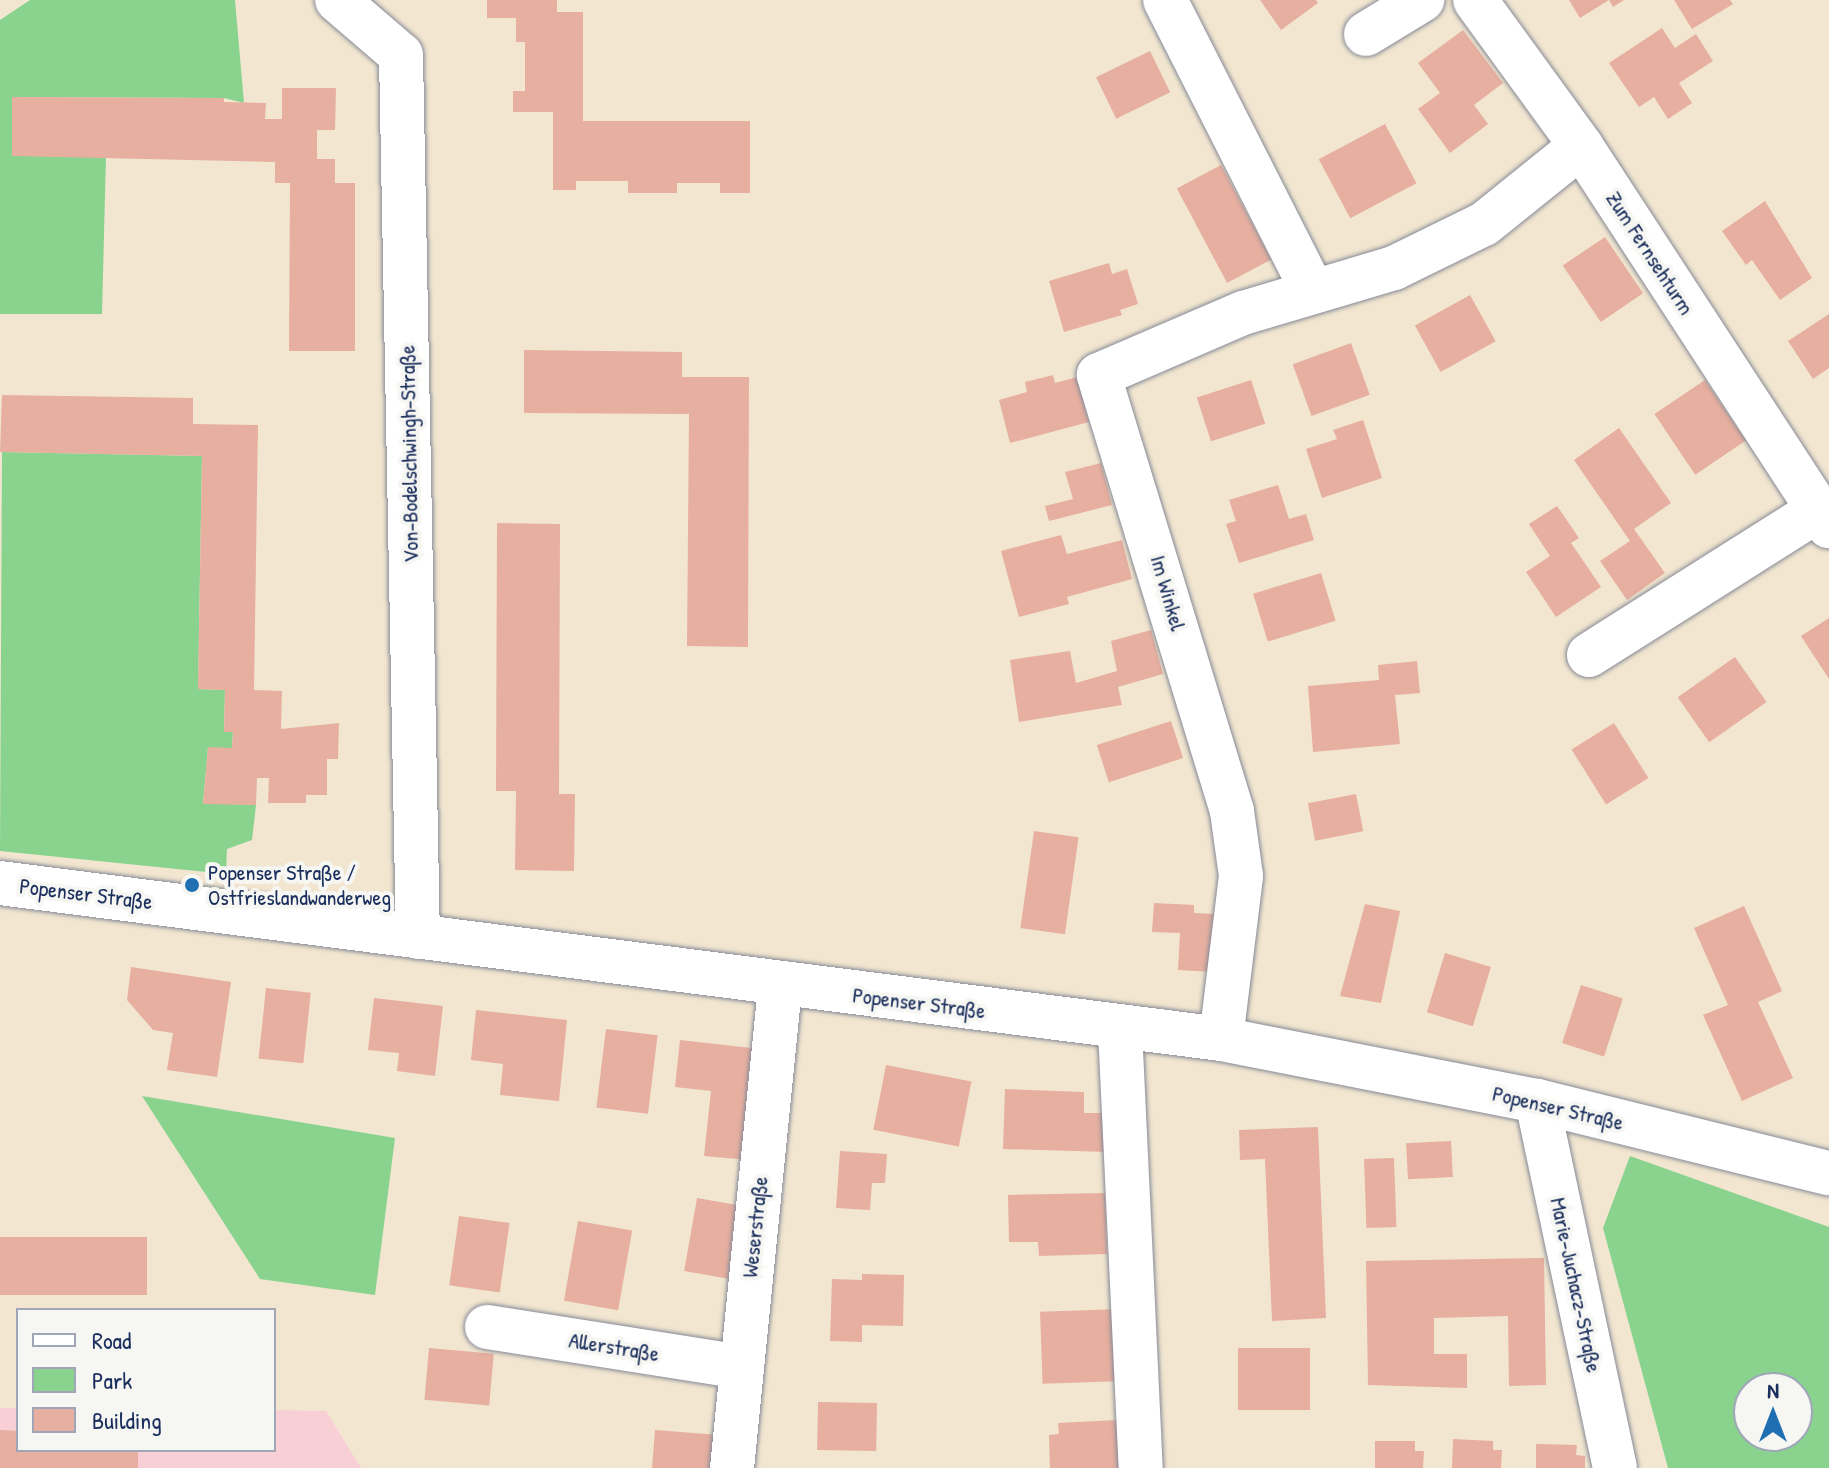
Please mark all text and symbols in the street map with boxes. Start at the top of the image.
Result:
street label: Zum Fernsehturm [1600,186,1700,320]
street label: Von-Bodelschwingh-Straße [394,345,424,563]
street label: Im Winkel [1145,552,1191,634]
place label: Popenser Straße / Ostfrieslandwanderweg [208,859,391,910]
street label: Popenser Straße [18,873,154,915]
marker: Popenser Straße / Ostfrieslandwanderweg [183,876,201,894]
street label: Popenser Straße [851,982,987,1024]
street label: Popenser Straße [1490,1080,1626,1136]
street label: Weserstraße [737,1175,773,1279]
street label: Marie-Juchacz-Straße [1545,1195,1607,1375]
legend [16,1308,276,1452]
text: Road [92,1324,131,1356]
street label: Allerstraße [567,1327,661,1367]
text: Park [92,1364,132,1396]
north arrow [1733,1372,1813,1452]
text: N [1767,1375,1779,1405]
text: Building [92,1404,162,1436]

